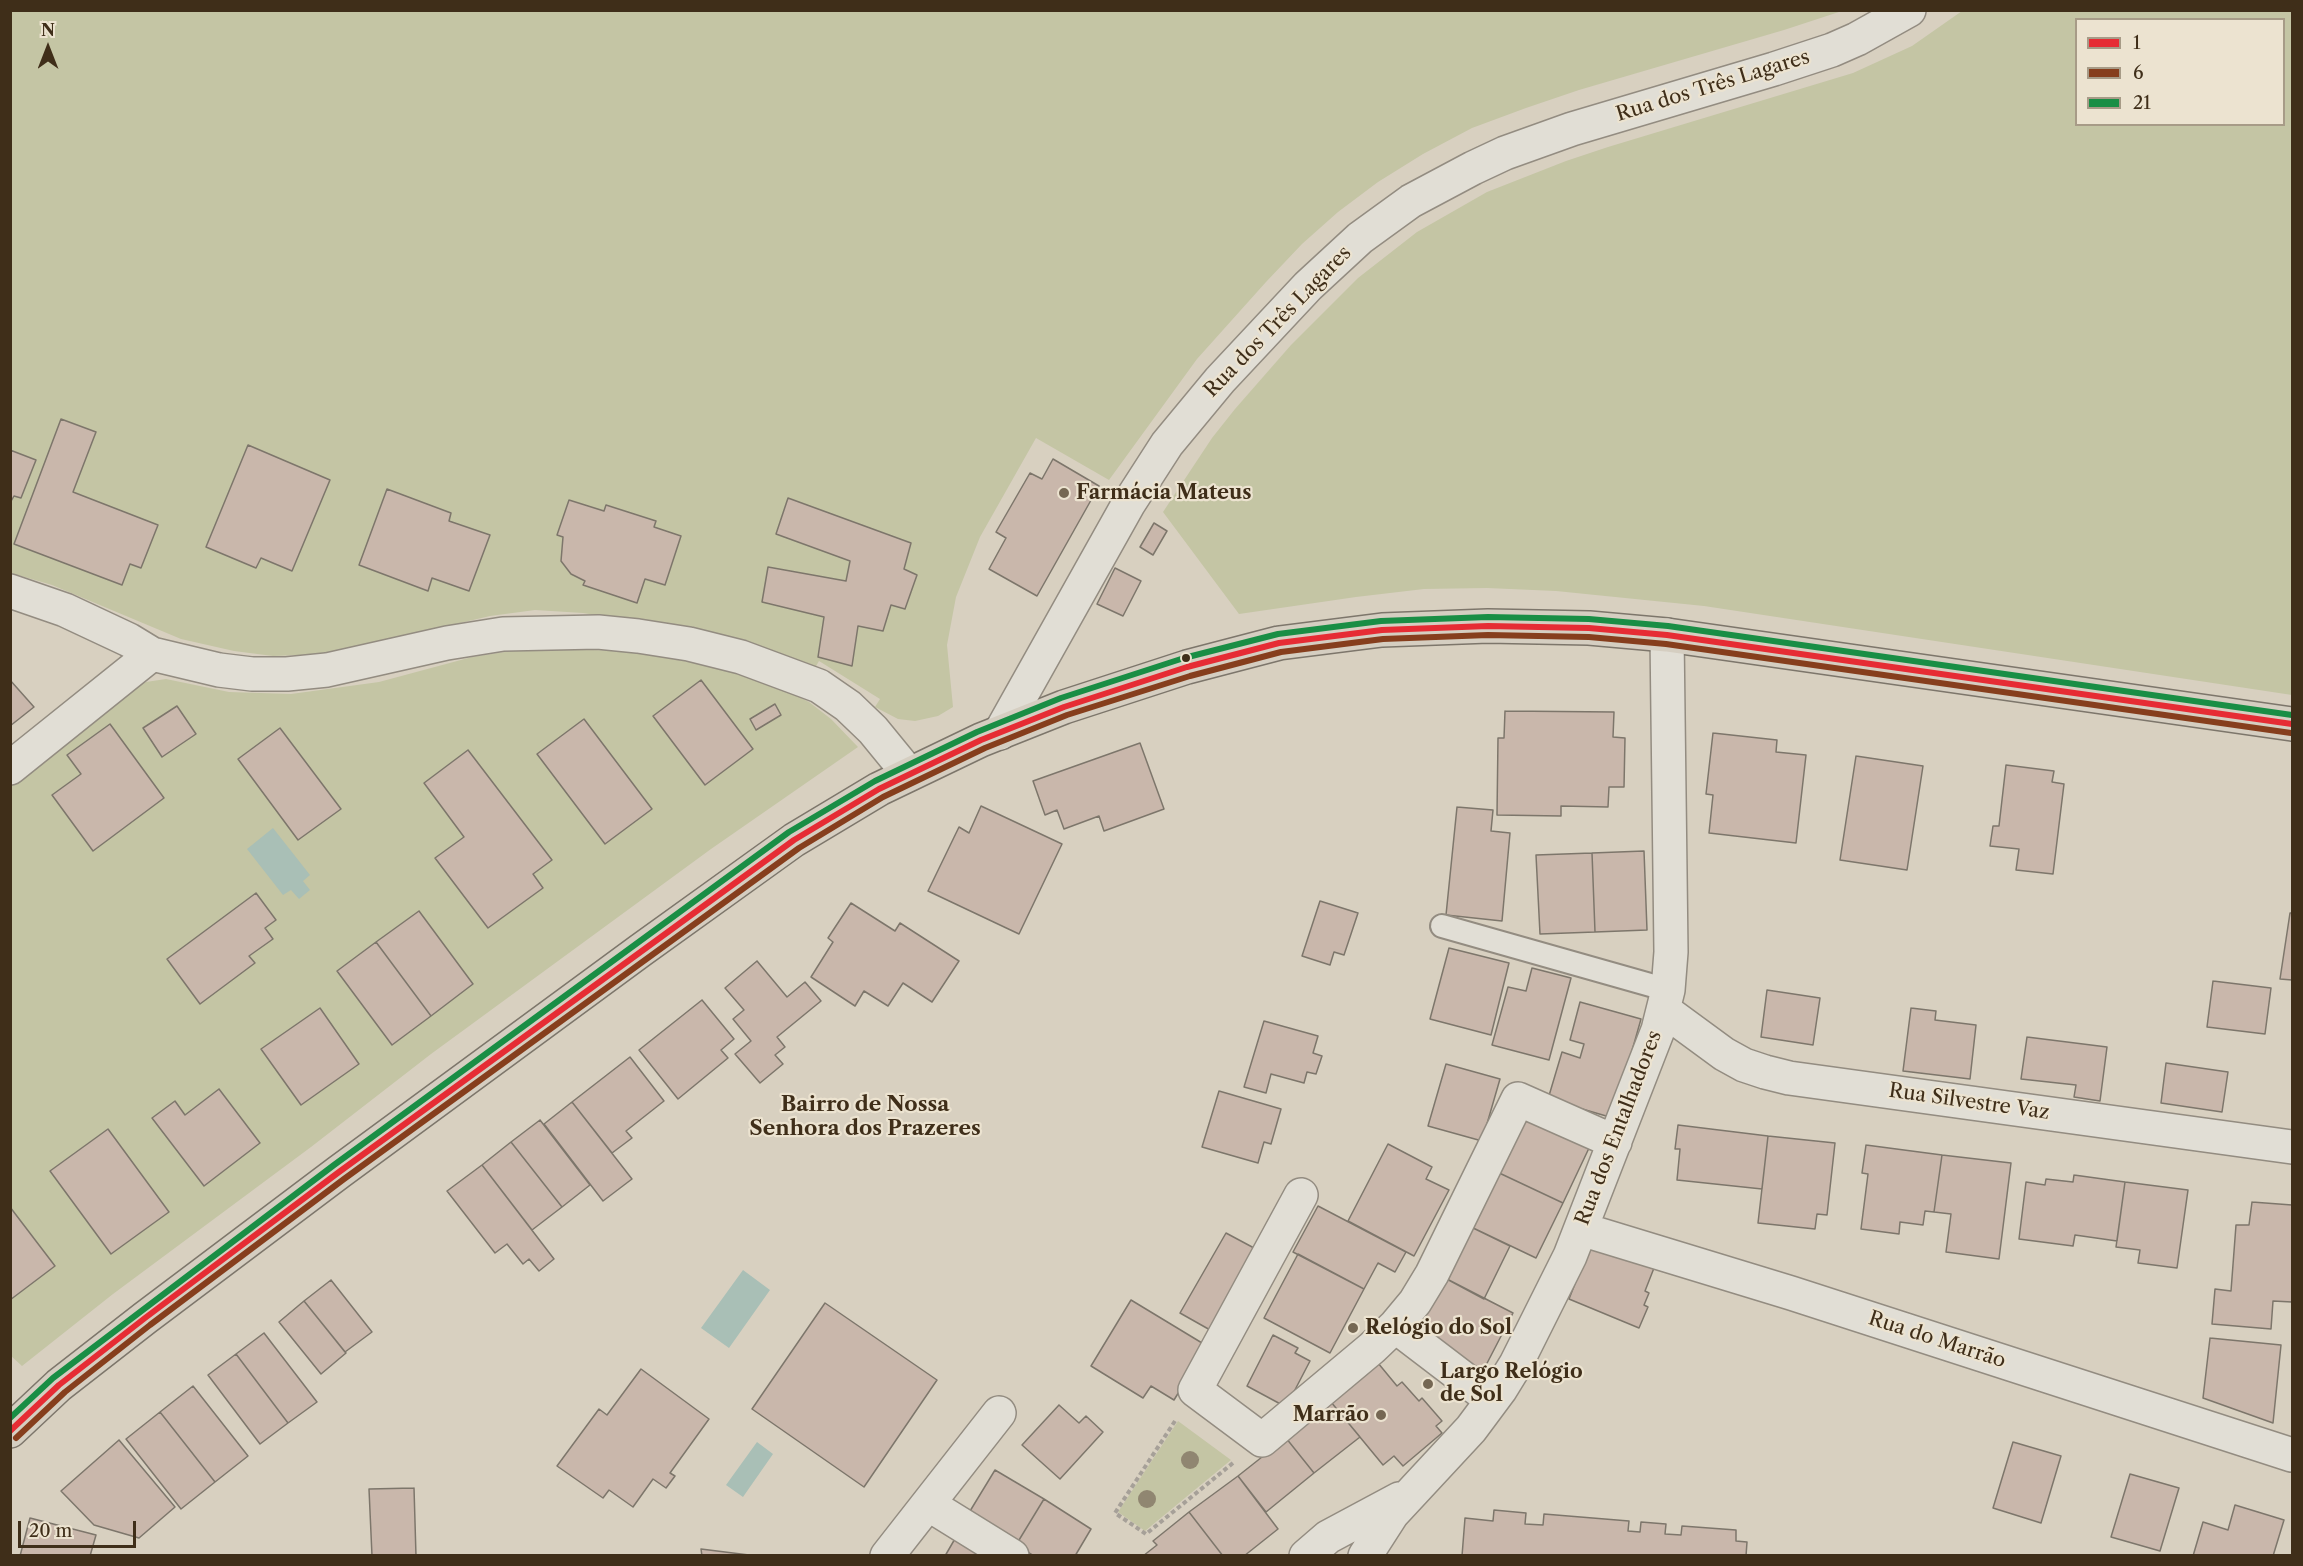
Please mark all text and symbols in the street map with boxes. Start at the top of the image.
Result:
north arrow [18,18,78,78]
legend [2075,18,2285,126]
text: N [41,20,55,40]
text: 1 [2133,32,2141,54]
street label: Rua dos Três Lagares [1613,45,1813,127]
text: 6 [2133,62,2144,84]
text: 21 [2133,92,2151,114]
street label: Rua dos Três Lagares [1199,241,1357,403]
place label: Farmácia Mateus [1076,481,1252,505]
marker: Farmácia Mateus [1057,486,1071,500]
unlabelled marker [1180,652,1192,664]
street label: Rua dos Entalhadores [1571,1027,1667,1229]
street label: Rua Silvestre Vaz [1887,1079,2051,1125]
district label: Bairro de Nossa Senhora dos Prazeres [749,1092,981,1142]
street label: Rua do Marrão [1865,1307,2009,1373]
place label: Relógio do Sol [1365,1316,1512,1340]
marker: Relógio do Sol [1346,1321,1360,1335]
place label: Largo Relógio de Sol [1440,1360,1583,1407]
marker: Largo Relógio de Sol [1421,1377,1435,1391]
place label: Marrão [1293,1403,1369,1427]
marker: Marrão [1374,1408,1388,1422]
scale bar [21,1509,140,1547]
text: 20 m [29,1520,72,1542]

